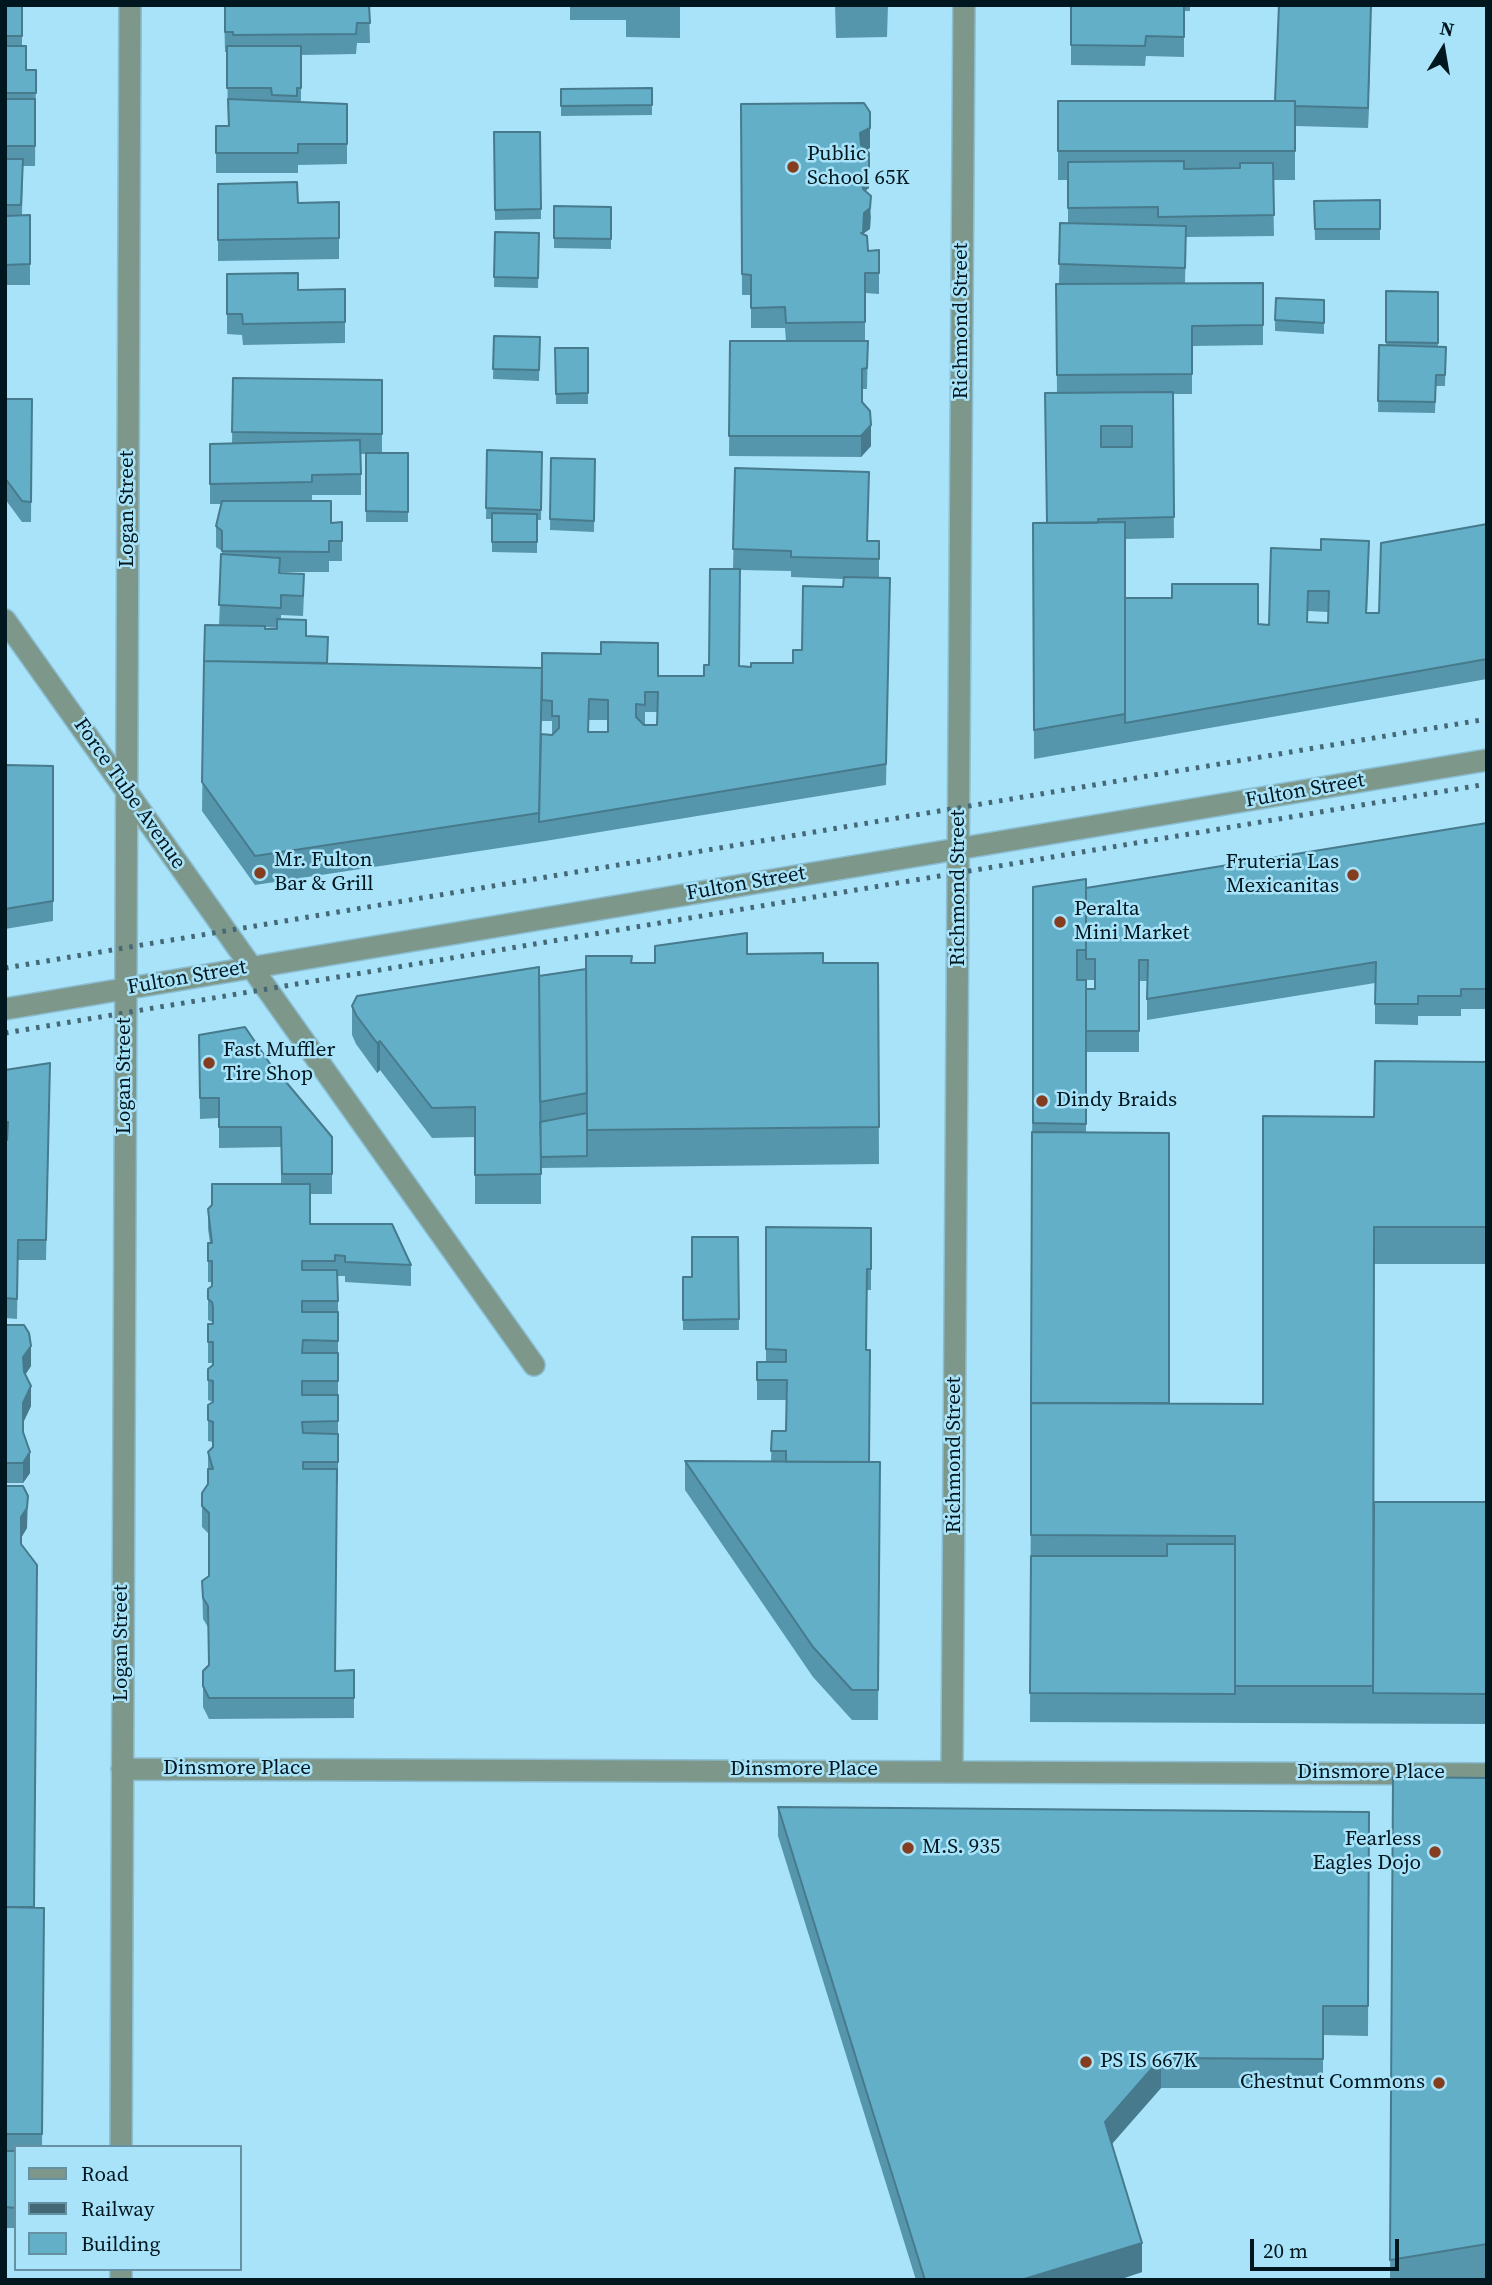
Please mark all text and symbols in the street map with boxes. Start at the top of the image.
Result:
north arrow [1408,14,1478,84]
text: N [1438,14,1456,42]
place label: Public School 65K [807,142,909,192]
marker: Public School 65K [785,159,801,175]
street label: Richmond Street [949,243,975,399]
street label: Logan Street [115,451,141,567]
street label: Force Tube Avenue [67,714,191,874]
street label: Fulton Street [1243,768,1367,814]
street label: Richmond Street [946,810,972,966]
place label: Mr. Fulton Bar & Grill [274,848,374,898]
place label: Fruteria Las Mexicanitas [1226,850,1339,900]
street label: Fulton Street [684,861,808,907]
marker: Mr. Fulton Bar & Grill [252,865,268,881]
marker: Fruteria Las Mexicanitas [1345,867,1361,883]
place label: Peralta Mini Market [1074,897,1189,947]
marker: Peralta Mini Market [1052,914,1068,930]
street label: Fulton Street [125,955,249,1001]
street label: Logan Street [112,1018,138,1134]
place label: Fast Muffler Tire Shop [223,1038,335,1088]
marker: Fast Muffler Tire Shop [201,1055,217,1071]
place label: Dindy Braids [1056,1088,1177,1114]
marker: Dindy Braids [1034,1093,1050,1109]
street label: Richmond Street [942,1377,968,1533]
street label: Logan Street [109,1585,135,1701]
street label: Dinsmore Place [163,1756,311,1782]
street label: Dinsmore Place [730,1757,878,1783]
street label: Dinsmore Place [1297,1760,1445,1786]
place label: Fearless Eagles Dojo [1312,1827,1421,1877]
place label: M.S. 935 [922,1835,1000,1861]
marker: M.S. 935 [900,1840,916,1856]
marker: Fearless Eagles Dojo [1427,1844,1443,1860]
place label: PS IS 667K [1100,2049,1197,2075]
marker: PS IS 667K [1078,2054,1094,2070]
place label: Chestnut Commons [1240,2070,1425,2096]
marker: Chestnut Commons [1431,2075,1447,2091]
legend [14,2145,242,2271]
text: Road [81,2159,129,2188]
text: Railway [81,2194,155,2223]
scale bar [1254,2226,1403,2270]
text: Building [81,2229,160,2258]
text: 20 m [1263,2236,1308,2265]

